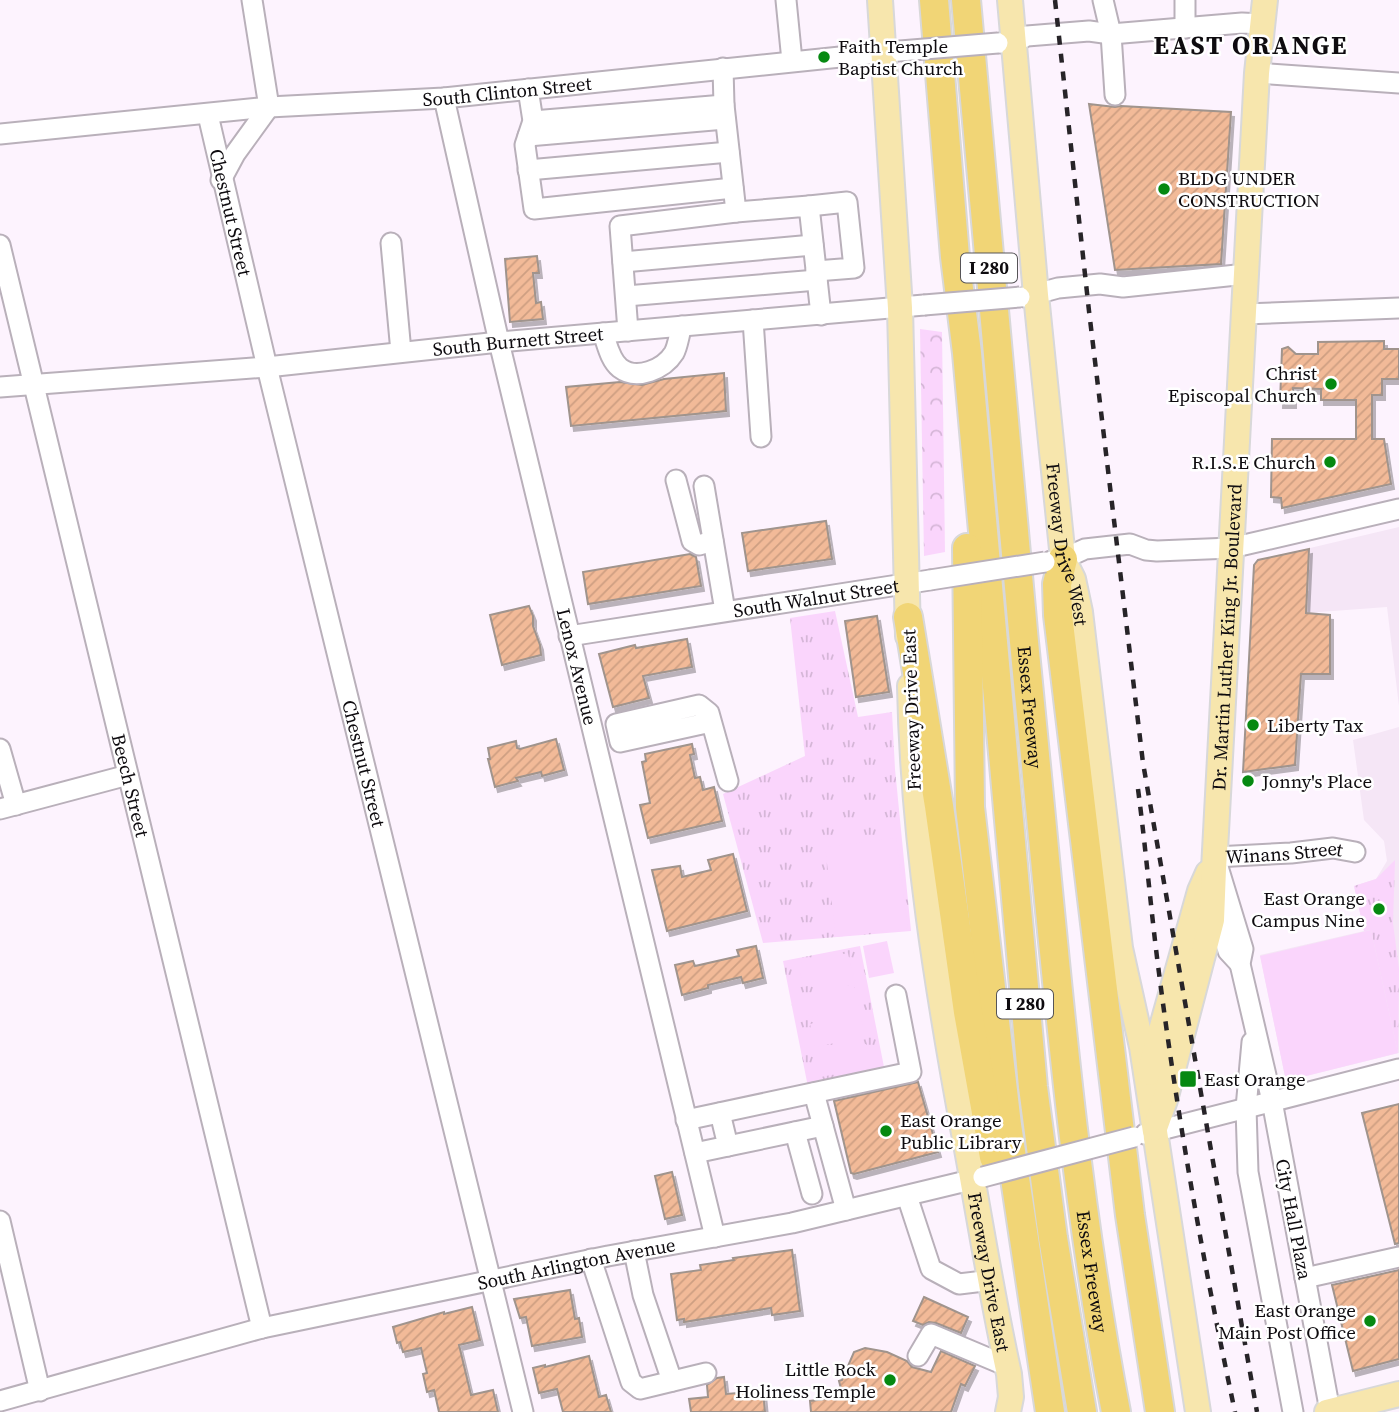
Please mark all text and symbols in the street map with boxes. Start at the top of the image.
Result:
district label: EAST ORANGE [1153,27,1349,63]
place label: Faith Temple Baptist Church [838,33,964,81]
marker: Faith Temple Baptist Church [816,49,832,65]
street label: South Clinton Street [422,70,594,112]
street label: Chestnut Street [203,146,258,279]
place label: BLDG UNDER CONSTRUCTION [1178,165,1320,213]
marker: BLDG UNDER CONSTRUCTION [1156,181,1172,197]
road number: I 280 [961,254,1017,282]
street label: South Burnett Street [431,320,605,362]
place label: Christ Episcopal Church [1168,360,1318,408]
marker: Christ Episcopal Church [1323,376,1339,392]
place label: R.I.S.E Church [1192,449,1316,475]
marker: R.I.S.E Church [1322,454,1338,470]
street label: Freeway Drive West [1040,461,1095,628]
street label: Dr. Martin Luther King Jr. Boulevard [1205,483,1248,791]
street label: South Walnut Street [731,572,901,623]
street label: Lenox Avenue [551,605,604,728]
street label: Freeway Drive East [895,628,927,791]
street label: Essex Freeway [1011,645,1049,770]
street label: Chestnut Street [336,697,392,830]
place label: Liberty Tax [1267,712,1363,738]
marker: Liberty Tax [1245,717,1261,733]
street label: Beech Street [106,731,156,841]
place label: Jonny's Place [1261,768,1372,794]
marker: Jonny's Place [1240,773,1256,789]
street label: Winans Street [1225,835,1346,869]
place label: East Orange Campus Nine [1251,885,1365,933]
marker: East Orange Campus Nine [1371,901,1387,917]
road number: I 280 [997,989,1053,1018]
place label: East Orange [1204,1066,1306,1092]
marker: East Orange [1178,1069,1198,1089]
place label: East Orange Public Library [900,1107,1022,1155]
marker: East Orange Public Library [878,1123,894,1139]
street label: City Hall Plaza [1270,1156,1319,1282]
street label: Freeway Drive East [962,1190,1017,1355]
street label: Essex Freeway [1070,1209,1115,1335]
street label: South Arlington Avenue [475,1231,677,1296]
place label: East Orange Main Post Office [1218,1297,1356,1345]
marker: East Orange Main Post Office [1362,1313,1378,1329]
place label: Little Rock Holiness Temple [735,1356,877,1404]
marker: Little Rock Holiness Temple [882,1372,898,1388]

